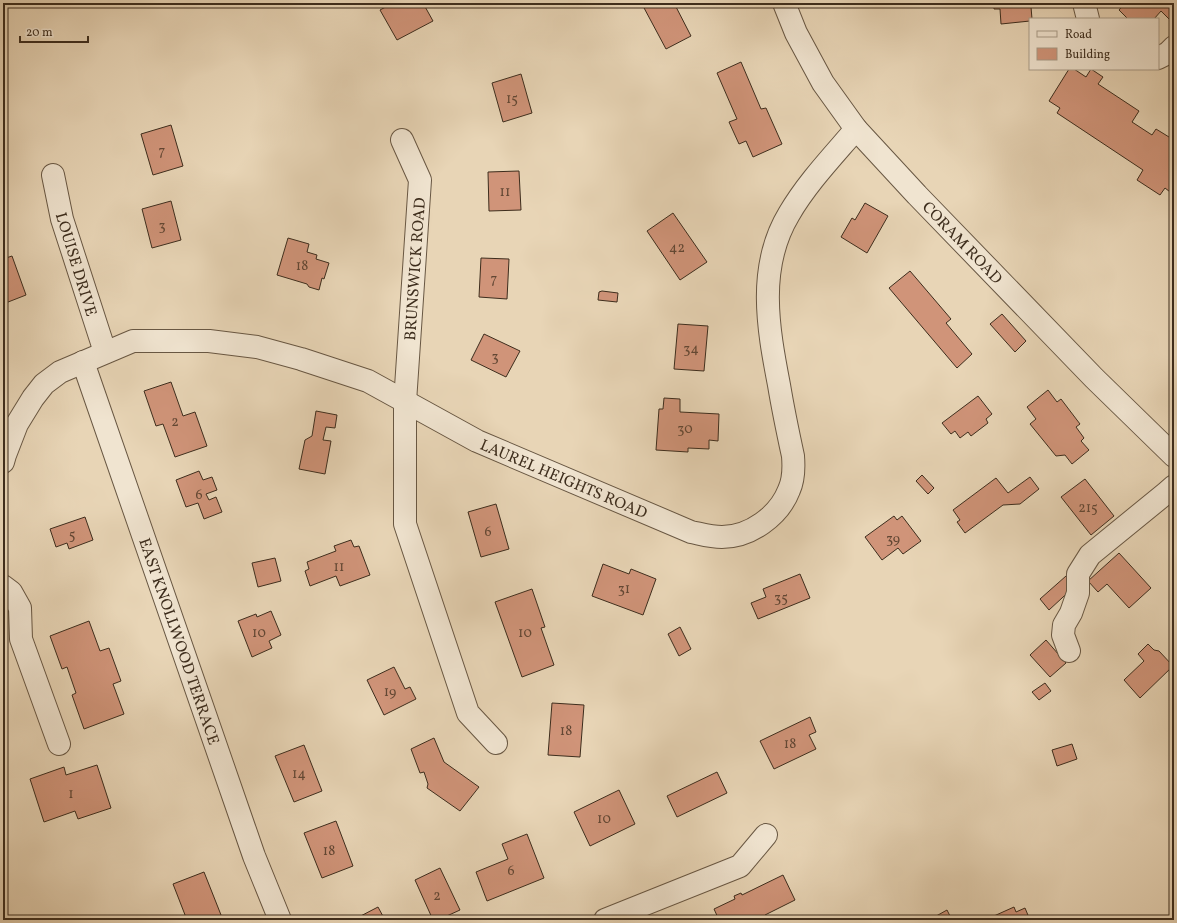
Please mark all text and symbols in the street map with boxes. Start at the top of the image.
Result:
scale bar [20,18,88,44]
legend [1029,18,1159,70]
text: 20 m [26,25,53,41]
text: Road [1065,27,1092,43]
text: Building [1065,47,1110,63]
house number: 15 [506,90,518,109]
house number: 7 [159,142,166,161]
house number: 11 [500,183,510,202]
street label: BRUNSWICK ROAD [400,196,432,342]
street label: CORAM ROAD [916,197,1007,290]
street label: LOUISE DRIVE [49,210,101,319]
house number: 3 [158,217,166,236]
house number: 42 [669,239,685,258]
house number: 18 [296,257,308,276]
house number: 7 [491,270,498,289]
house number: 34 [683,340,699,359]
house number: 3 [491,348,499,367]
house number: 2 [171,413,179,432]
house number: 30 [677,420,693,439]
street label: LAUREL HEIGHTS ROAD [476,435,651,525]
house number: 6 [195,486,203,505]
house number: 215 [1078,499,1098,518]
house number: 6 [484,523,492,542]
house number: 5 [69,526,75,545]
house number: 39 [886,530,900,549]
street label: EAST KNOLLWOOD TERRACE [132,535,224,748]
house number: 11 [334,558,344,577]
house number: 31 [618,580,630,599]
house number: 35 [774,589,788,608]
house number: 10 [252,624,266,643]
house number: 10 [518,624,532,643]
house number: 19 [384,683,396,702]
house number: 18 [560,722,572,741]
house number: 18 [784,735,796,754]
house number: 14 [292,765,306,784]
house number: 1 [68,785,74,804]
house number: 10 [597,810,611,829]
house number: 18 [323,842,335,861]
house number: 6 [507,862,515,881]
house number: 2 [433,887,441,906]

